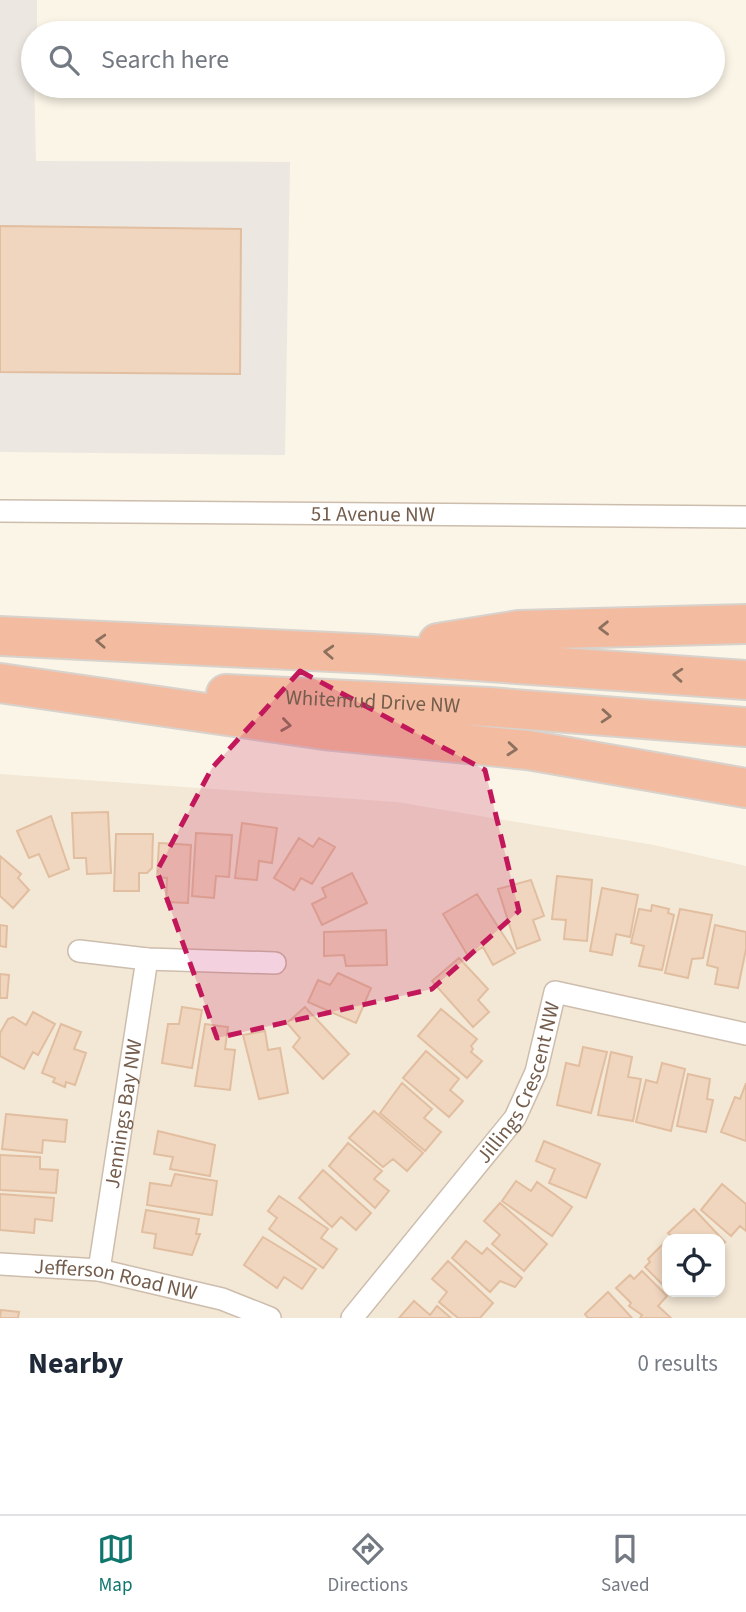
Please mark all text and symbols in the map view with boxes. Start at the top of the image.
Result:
search box [21,21,725,98]
icon: search [45,41,83,79]
text: Search here [101,41,229,78]
street label: 51 Avenue NW [311,499,436,530]
one-way arrow [599,620,610,635]
one-way arrow [96,634,107,649]
one-way arrow [323,644,334,659]
one-way arrow [672,668,683,683]
street label: Whitemud Drive NW [285,682,461,721]
one-way arrow [601,708,612,723]
one-way arrow [280,717,292,732]
one-way arrow [507,741,518,756]
street label: Jillings Crescent NW [469,998,567,1170]
street label: Jennings Bay NW [97,1037,150,1191]
map controls [662,1234,725,1297]
button: locate [662,1234,725,1297]
street label: Jefferson Road NW [33,1251,201,1308]
text: Nearby [28,1342,123,1385]
text: 0 results [638,1347,718,1380]
tab: Map [97,1530,135,1599]
tab: Directions [328,1530,408,1599]
tab: Saved [601,1530,649,1599]

